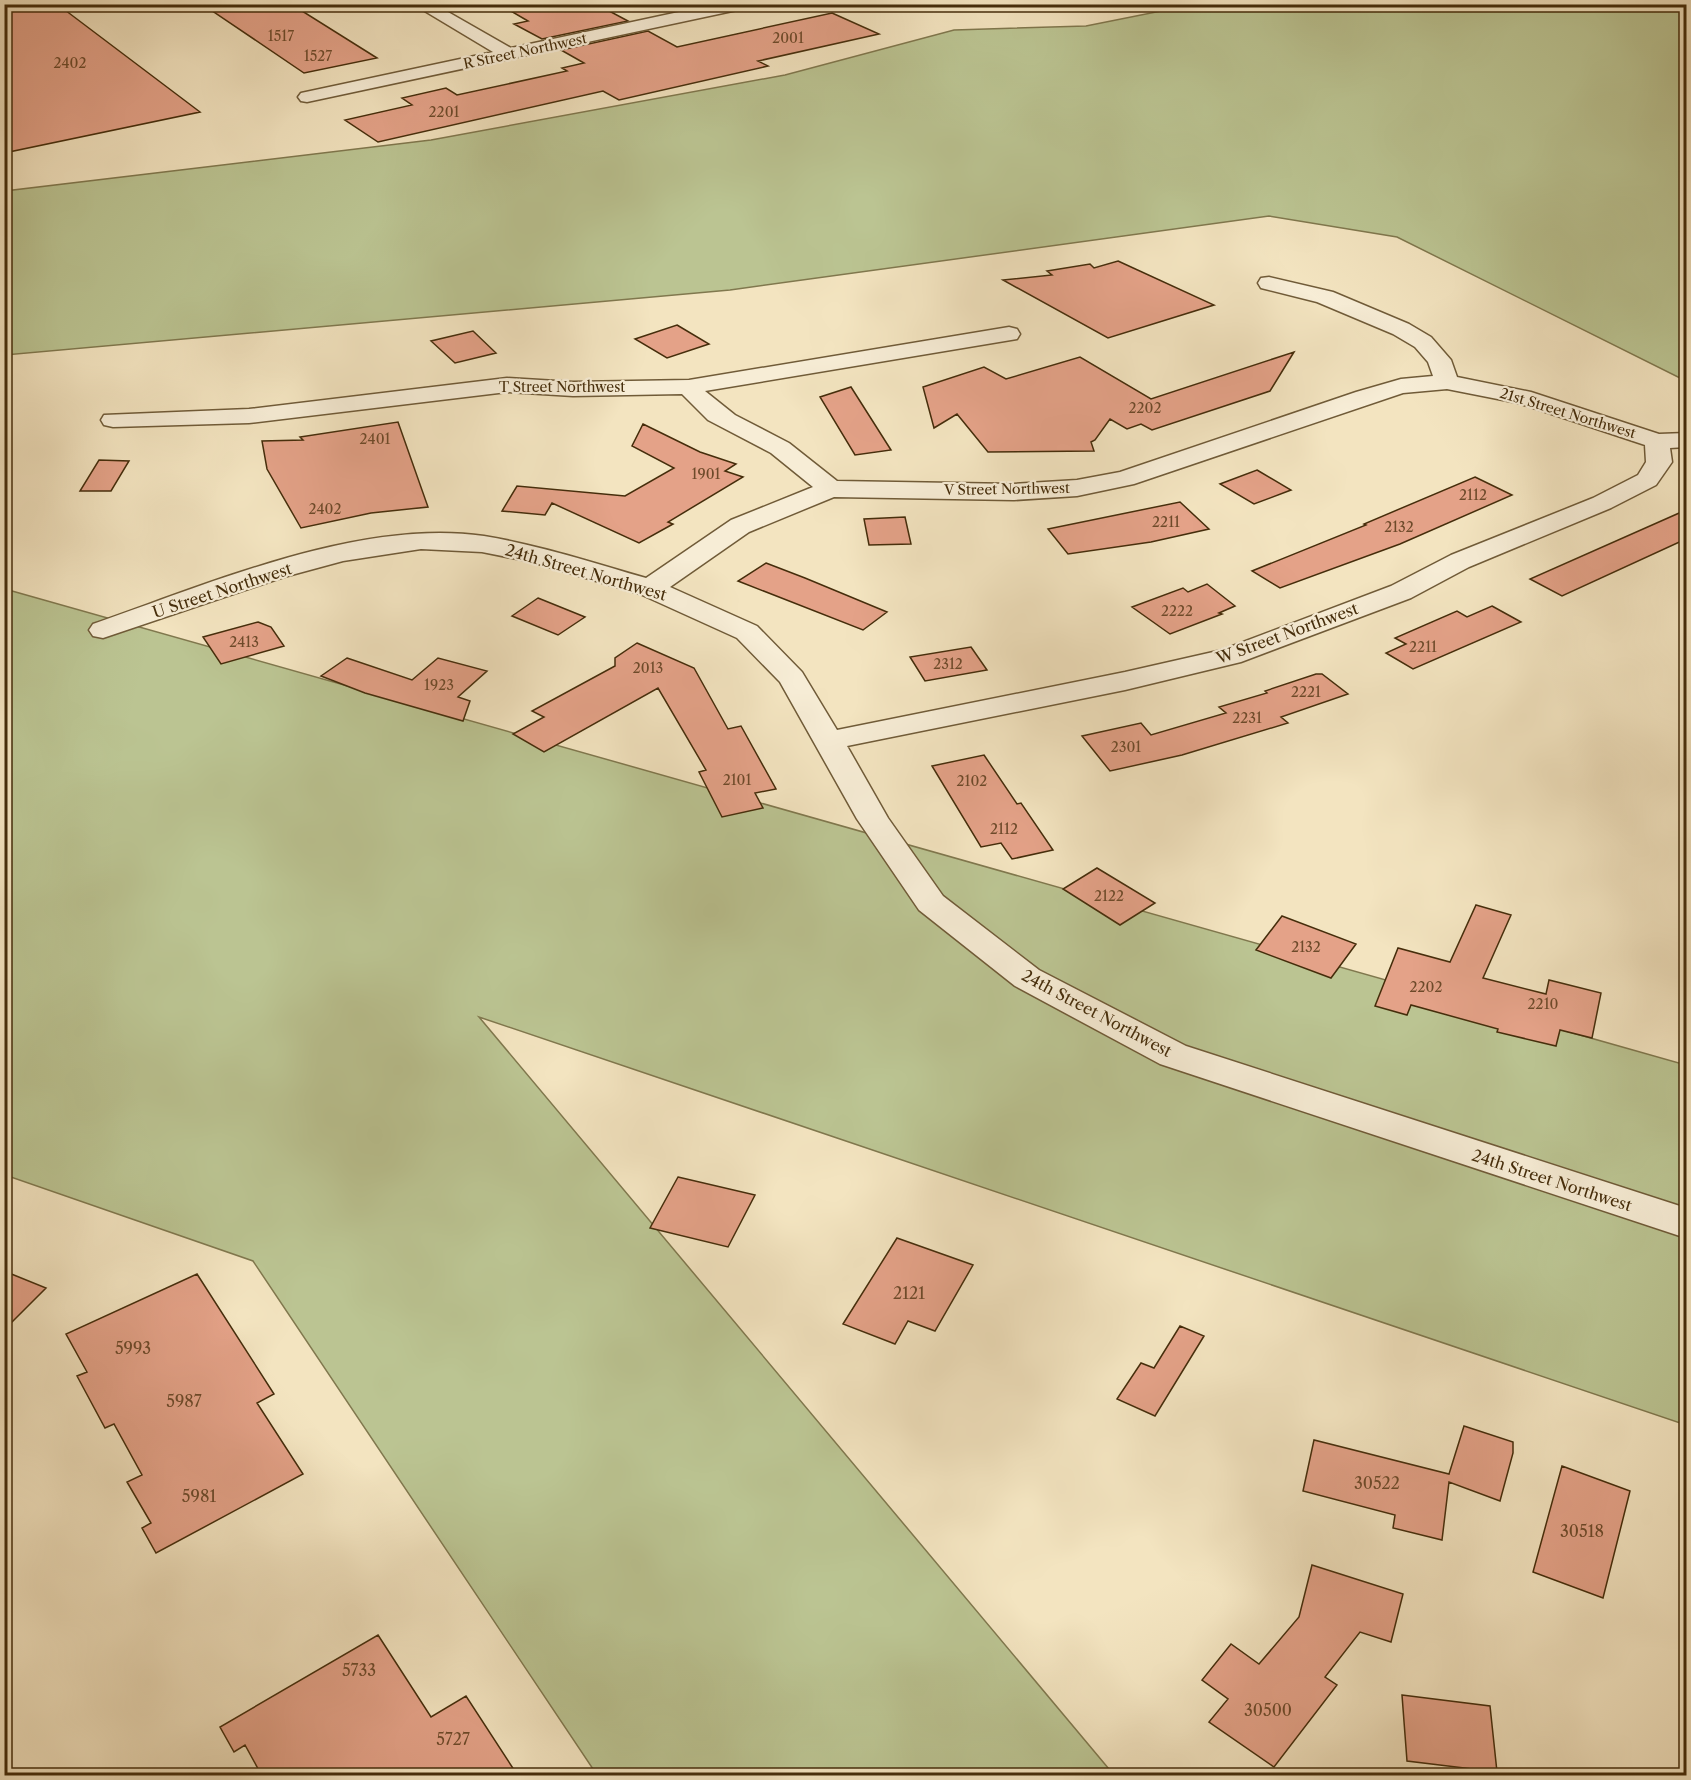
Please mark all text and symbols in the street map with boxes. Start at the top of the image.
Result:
house number: 1517 [268,27,294,45]
street label: R Street Northwest [462,29,588,73]
house number: 2001 [772,29,804,47]
house number: 1527 [304,47,332,65]
house number: 2402 [53,54,87,72]
house number: 2201 [429,103,460,121]
street label: T Street Northwest [499,378,625,396]
street label: 21st Street Northwest [1498,384,1638,442]
house number: 2202 [1128,399,1162,417]
house number: 2401 [360,430,391,448]
house number: 1901 [692,465,721,483]
street label: V Street Northwest [943,479,1070,499]
house number: 2112 [1459,486,1487,504]
house number: 2402 [308,500,342,518]
house number: 2211 [1152,513,1180,531]
house number: 2132 [1384,518,1414,536]
street label: 24th Street Northwest [503,539,669,605]
street label: U Street Northwest [150,558,294,622]
street label: W Street Northwest [1212,598,1361,668]
house number: 2222 [1161,602,1193,620]
house number: 2413 [229,633,259,651]
house number: 2211 [1409,638,1437,656]
house number: 2312 [933,655,963,673]
house number: 2013 [633,659,663,677]
house number: 1923 [424,676,454,694]
house number: 2221 [1291,683,1321,701]
house number: 2231 [1232,709,1262,727]
house number: 2301 [1111,738,1141,756]
house number: 2101 [723,771,751,789]
house number: 2102 [957,772,987,790]
house number: 2112 [990,820,1018,838]
house number: 2122 [1094,887,1124,905]
house number: 2132 [1291,938,1321,956]
street label: 24th Street Northwest [1019,965,1176,1061]
house number: 2202 [1409,978,1443,996]
house number: 2210 [1528,995,1559,1013]
street label: 24th Street Northwest [1470,1145,1635,1215]
house number: 2121 [893,1283,925,1303]
house number: 5993 [115,1338,151,1358]
house number: 5987 [166,1391,202,1411]
house number: 30522 [1354,1473,1400,1493]
house number: 5981 [182,1486,216,1506]
house number: 30518 [1560,1521,1604,1541]
house number: 5733 [342,1660,376,1680]
house number: 30500 [1244,1700,1292,1720]
house number: 5727 [436,1729,470,1749]

